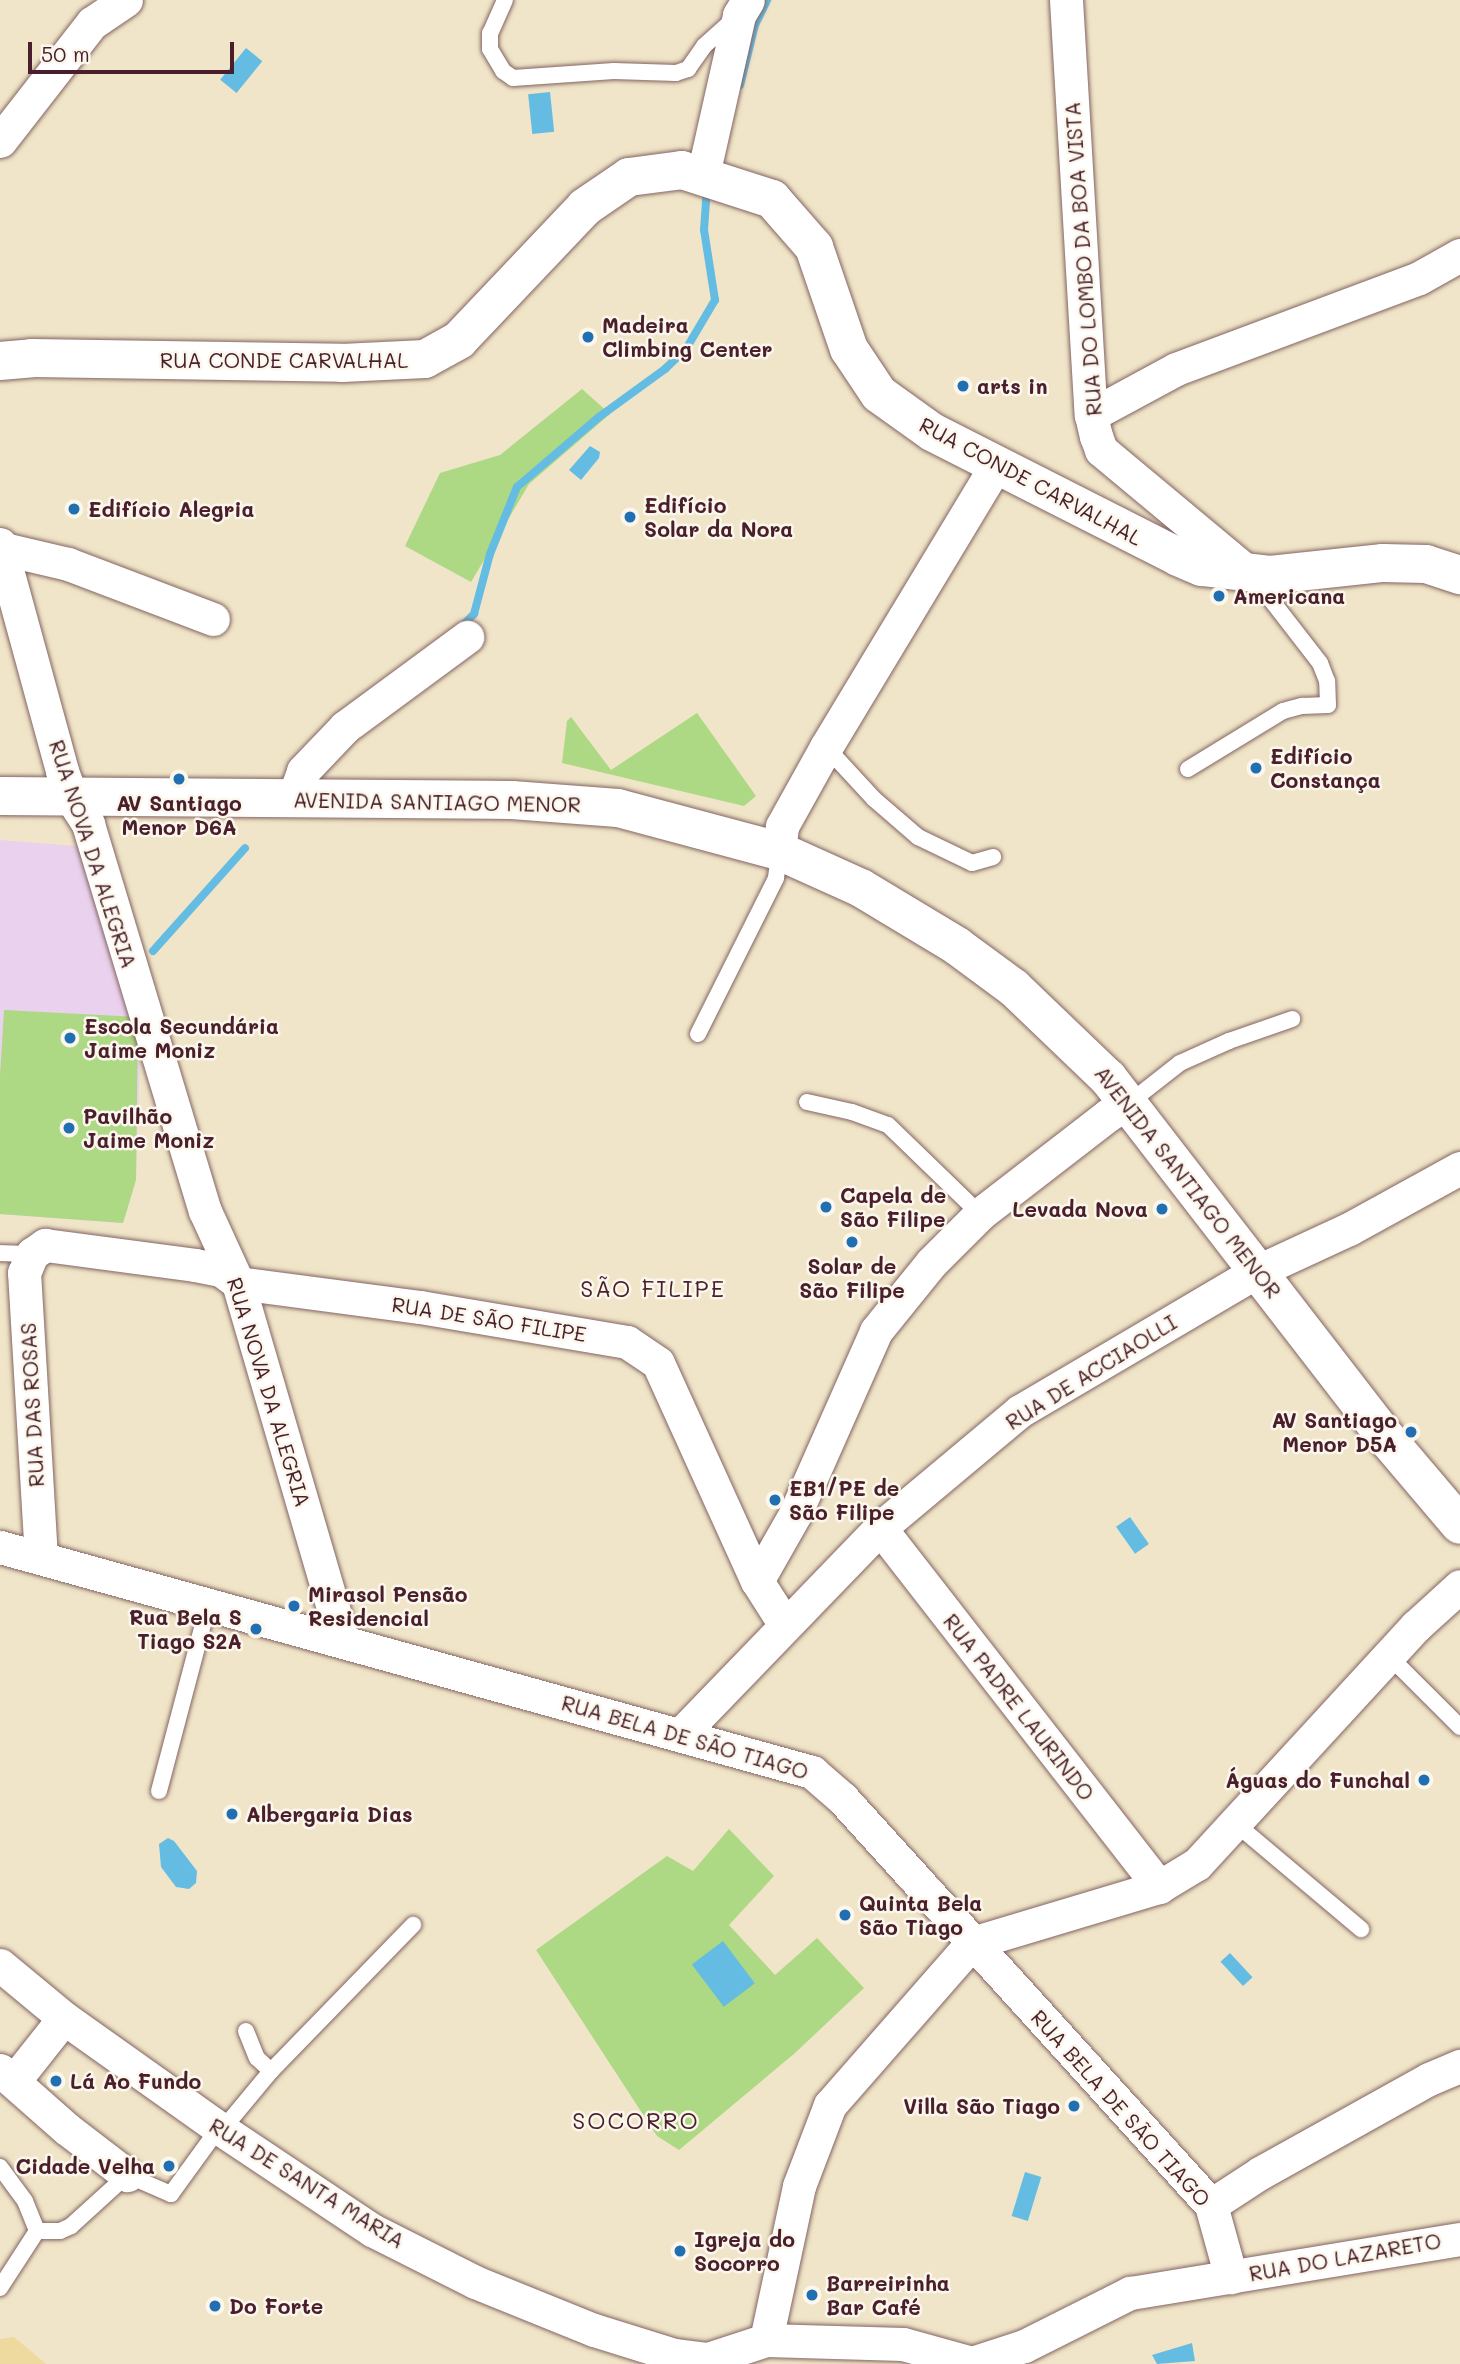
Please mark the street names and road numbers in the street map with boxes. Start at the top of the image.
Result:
street label: RUA DO LOMBO DA BOA VISTA [1059,101,1107,417]
street label: RUA CONDE CARVALHAL [160,347,408,373]
street label: RUA CONDE CARVALHAL [915,412,1147,550]
street label: RUA NOVA DA ALEGRIA [44,737,142,971]
street label: AVENIDA SANTIAGO MENOR [293,787,581,817]
street label: AVENIDA SANTIAGO MENOR [1089,1061,1287,1303]
street label: RUA NOVA DA ALEGRIA [222,1274,316,1510]
street label: RUA DE SÃO FILIPE [390,1291,588,1347]
street label: RUA DE ACCIAOLLI [1001,1309,1181,1435]
street label: RUA DAS ROSAS [15,1322,49,1488]
street label: RUA PADRE LAURINDO [938,1609,1100,1805]
street label: RUA BELA DE SÃO TIAGO [559,1690,811,1784]
street label: RUA BELA DE SÃO TIAGO [1026,2005,1216,2211]
street label: RUA DE SANTA MARIA [205,2113,409,2253]
street label: RUA DO LAZARETO [1247,2228,1443,2286]

